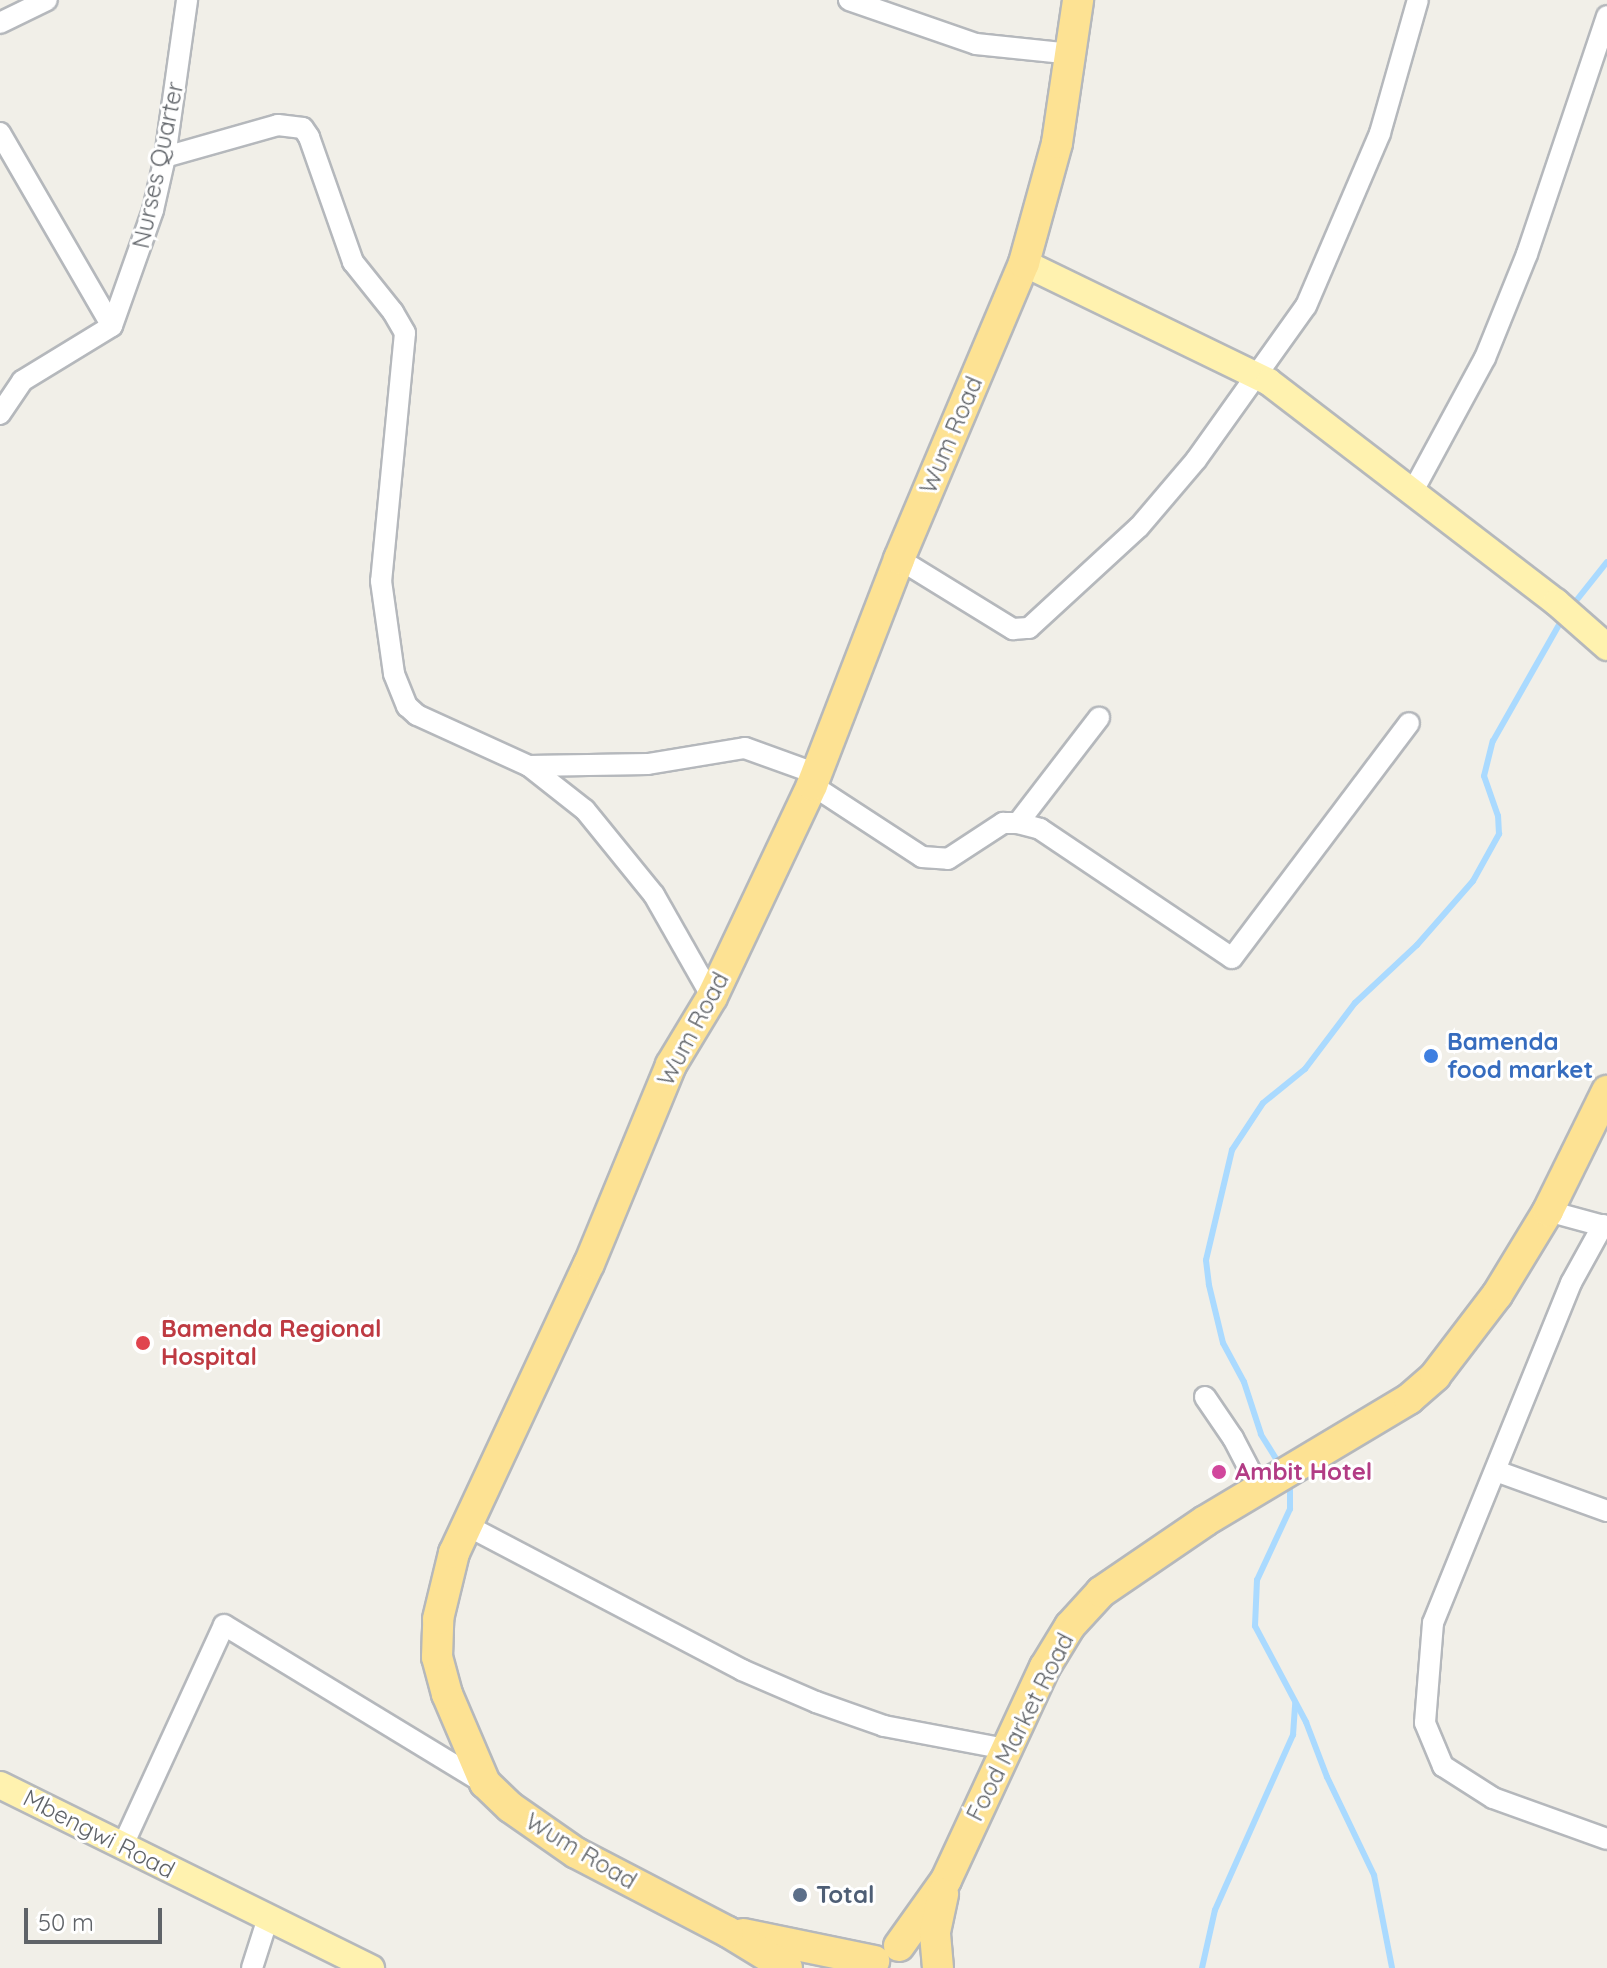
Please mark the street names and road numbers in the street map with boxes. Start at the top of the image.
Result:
street label: Nurses Quarter [126,79,190,251]
street label: Wum Road [913,372,989,498]
street label: Wum Road [651,967,735,1091]
street label: Food Market Road [960,1628,1080,1826]
street label: Mbengwi Road [18,1783,180,1885]
street label: Wum Road [520,1807,642,1895]

